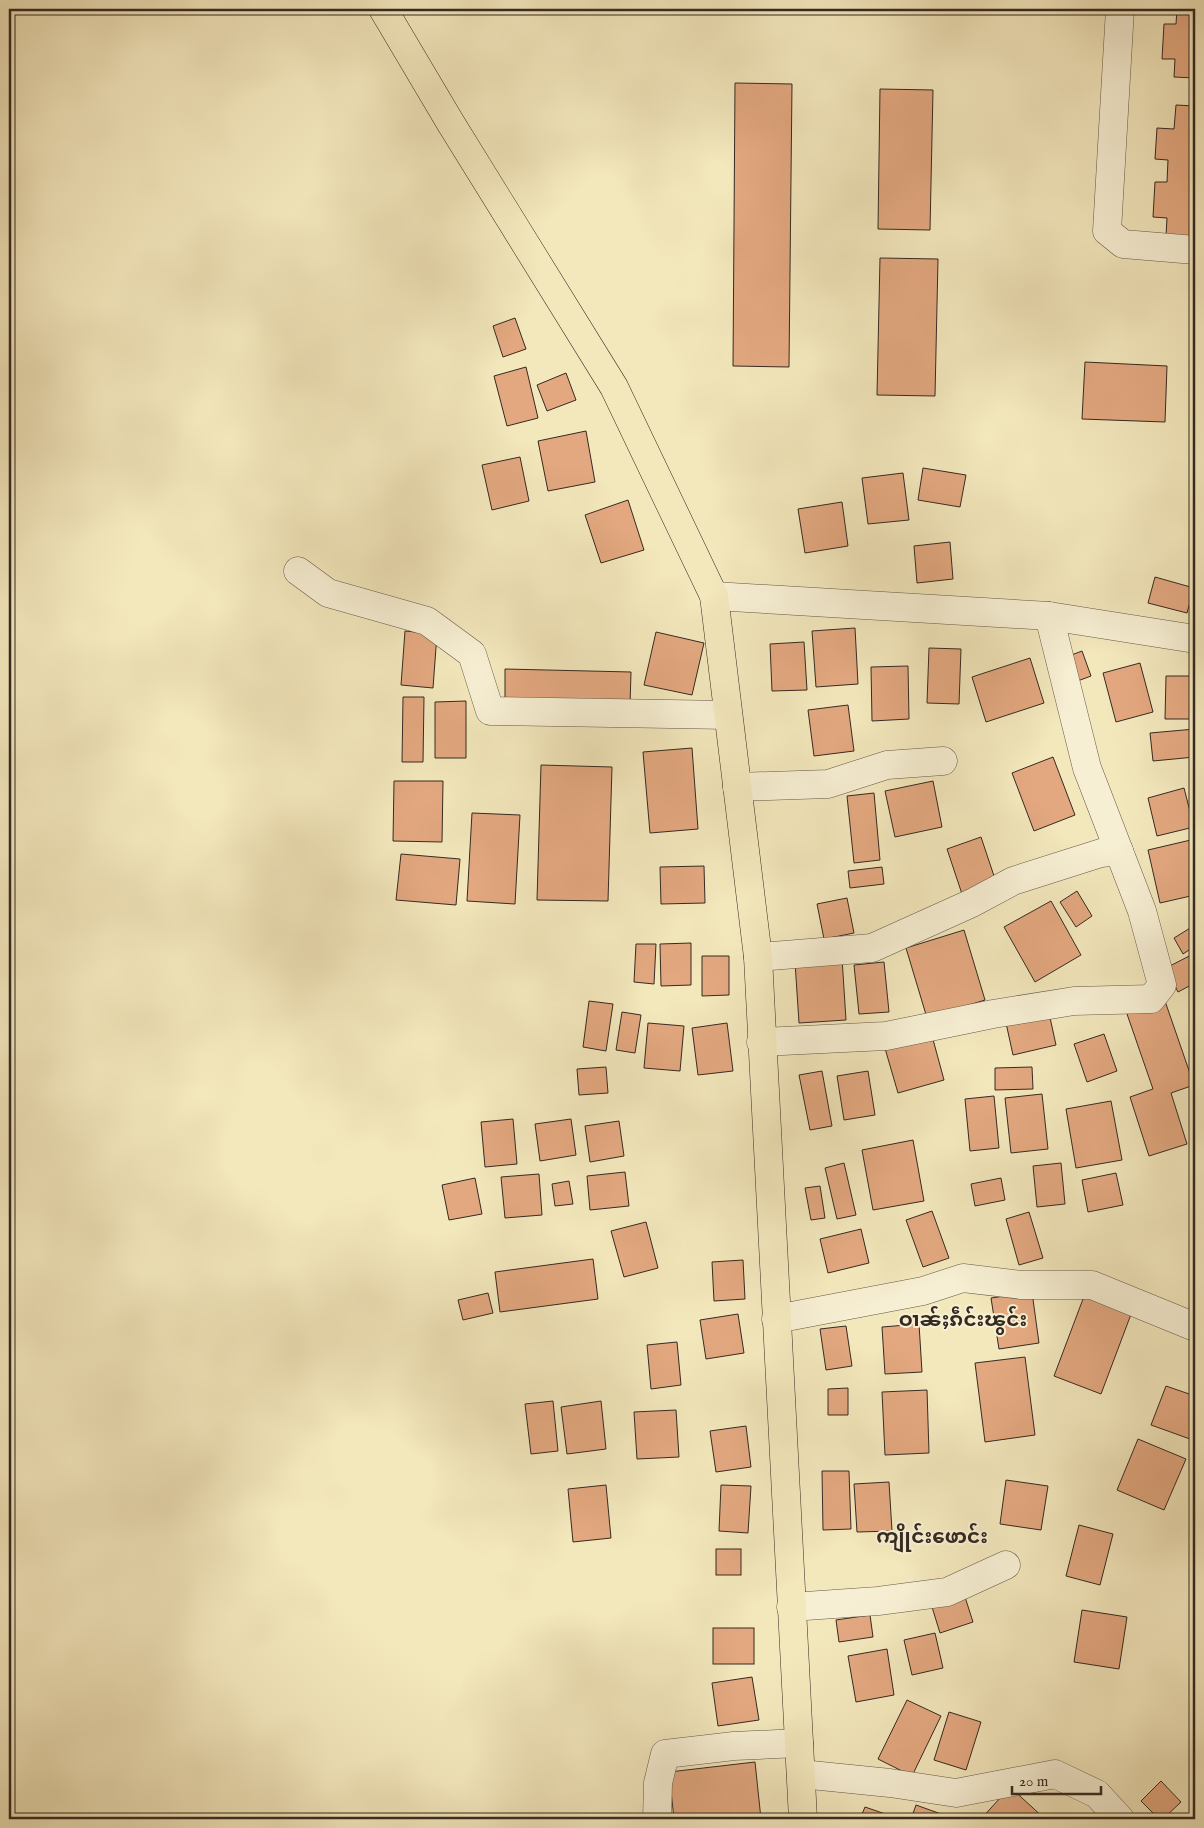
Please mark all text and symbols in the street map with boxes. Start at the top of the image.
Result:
district label: ဝၢၼ်ႈၵဵင်းၽွင်း [899,1306,1027,1335]
district label: ကျိုင်းဖောင်း [876,1523,988,1553]
scale bar [1012,1763,1100,1795]
text: 20 m [1019,1772,1049,1791]

